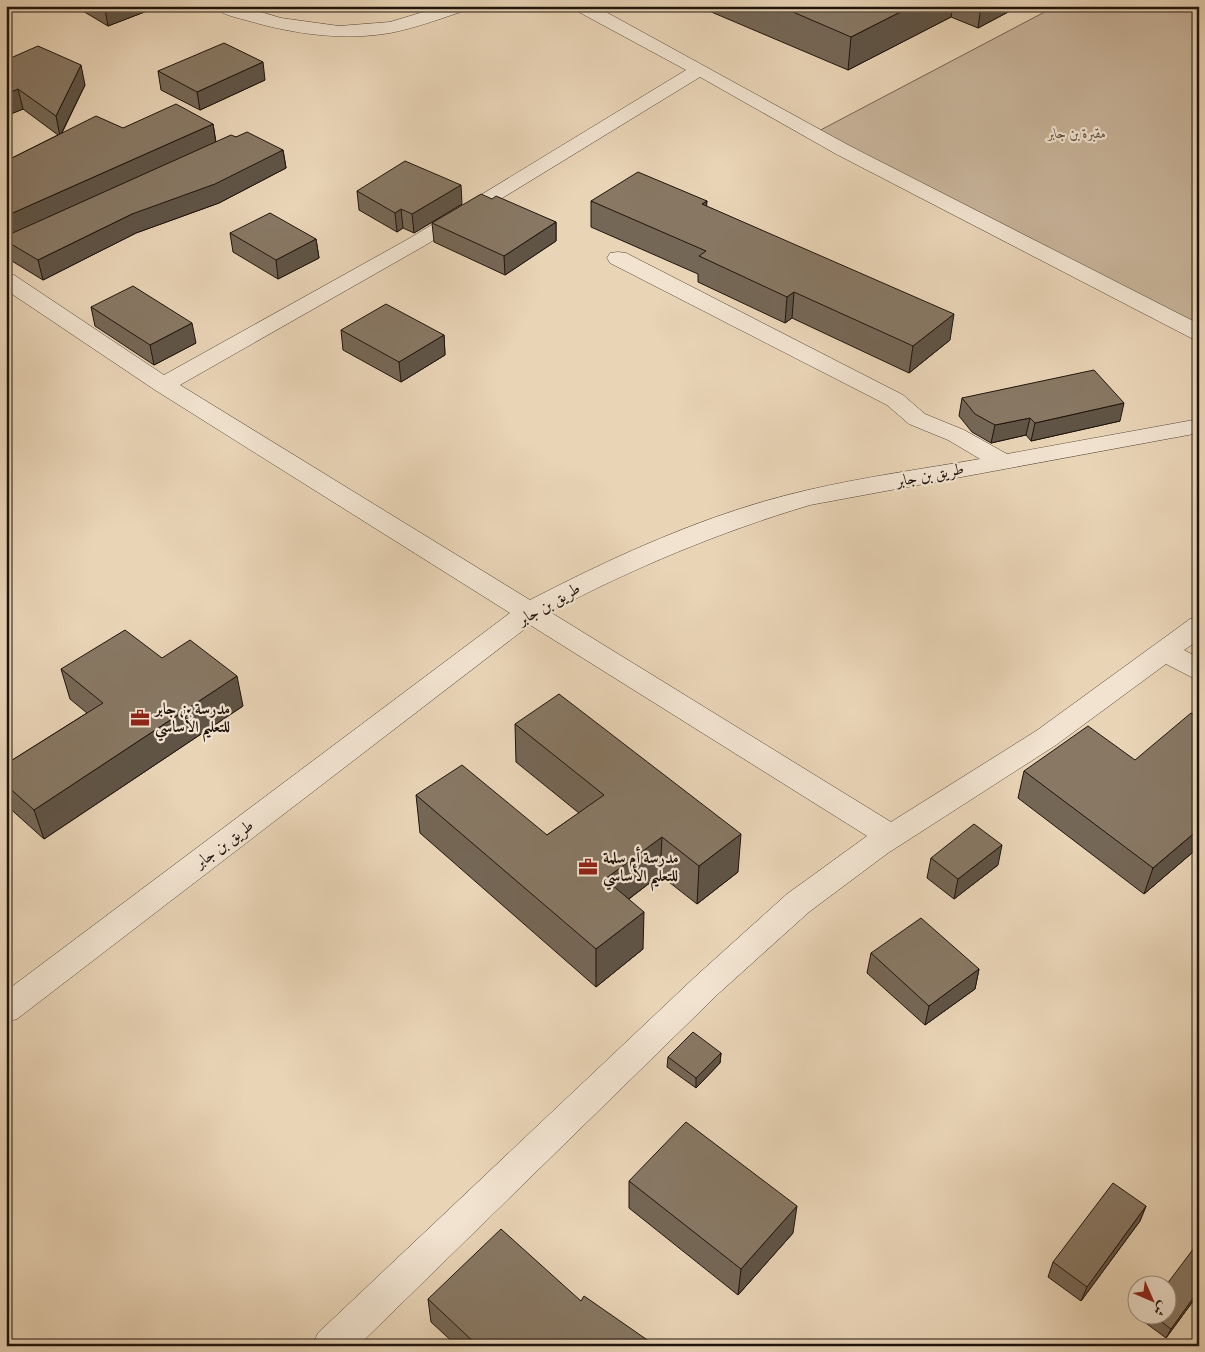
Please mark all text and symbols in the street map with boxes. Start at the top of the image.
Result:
park label: مقبرة بن جابر [1047,125,1106,142]
street label: طريق بن جابر [892,459,966,492]
street label: طريق بن جابر [512,578,584,631]
place label: مدرسة بن جابر للتعليم الأساسي [153,699,230,743]
office icon: مدرسة بن جابر للتعليم الأساسي [129,707,151,729]
street label: طريق بن جابر [189,815,258,874]
place label: مدرسة أم سلمة للتعليم الأساسي [603,846,679,892]
office icon: مدرسة أم سلمة للتعليم الأساسي [577,856,599,878]
north arrow [1128,1274,1178,1324]
text: ش [1150,1298,1172,1320]

